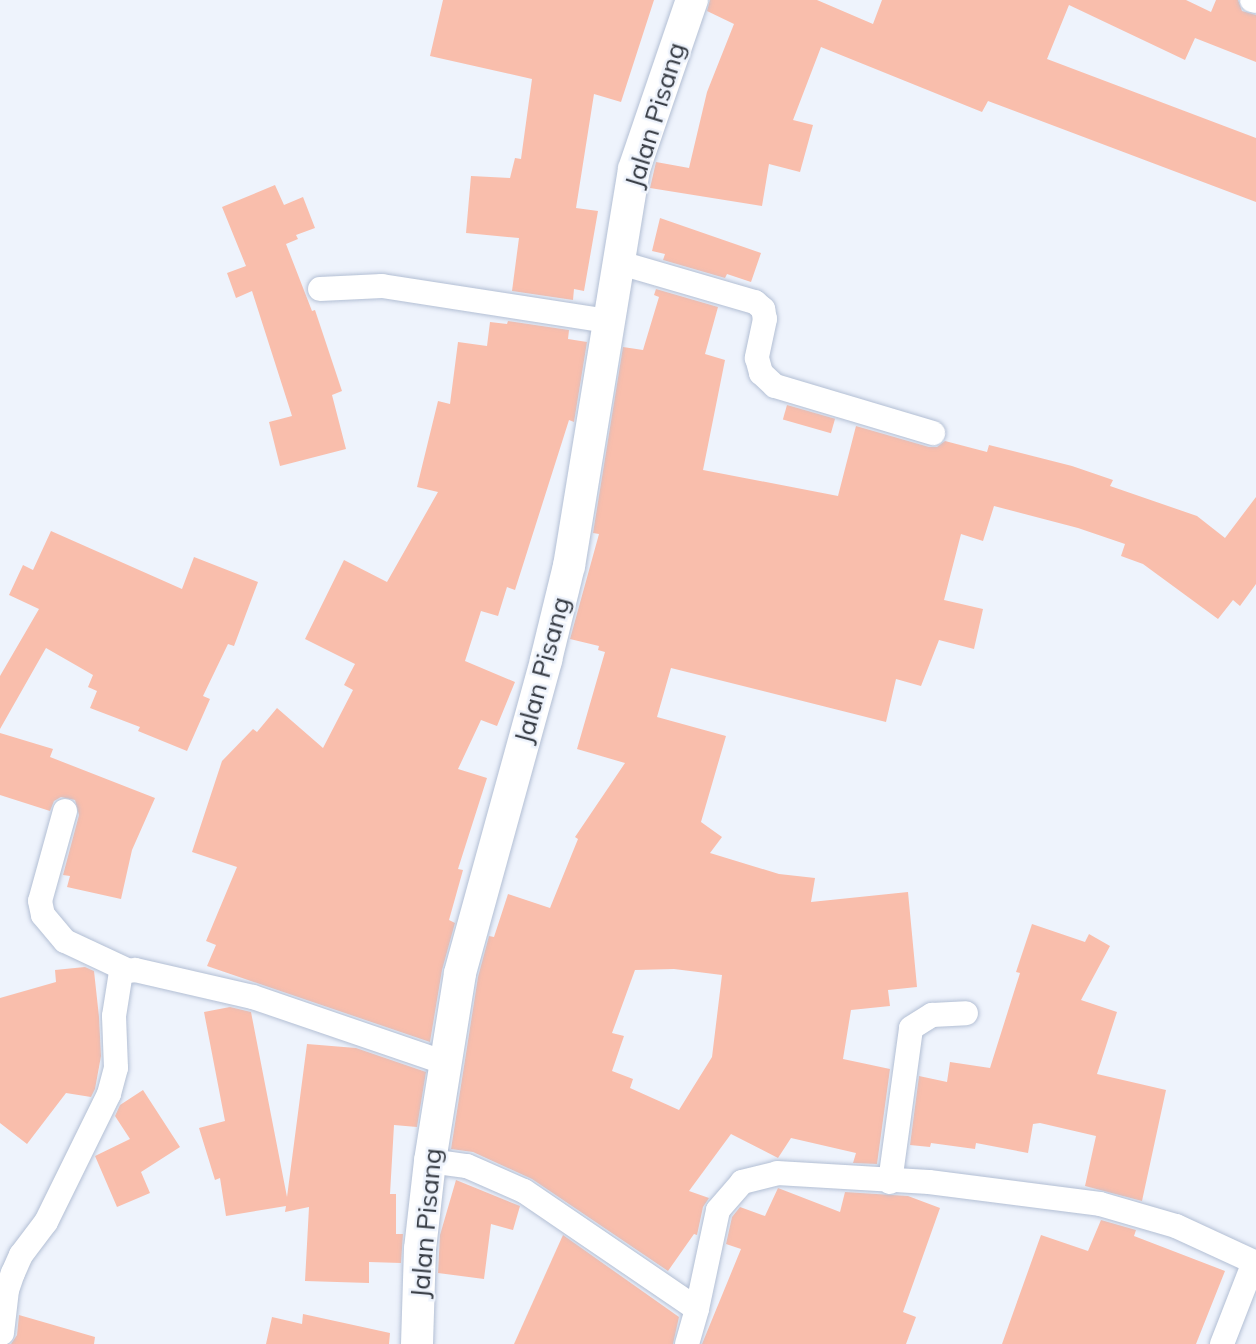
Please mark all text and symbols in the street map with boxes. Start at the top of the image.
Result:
street label: Jalan Pisang [618,38,692,192]
street label: Jalan Pisang [507,593,577,747]
street label: Jalan Pisang [404,1147,448,1299]

